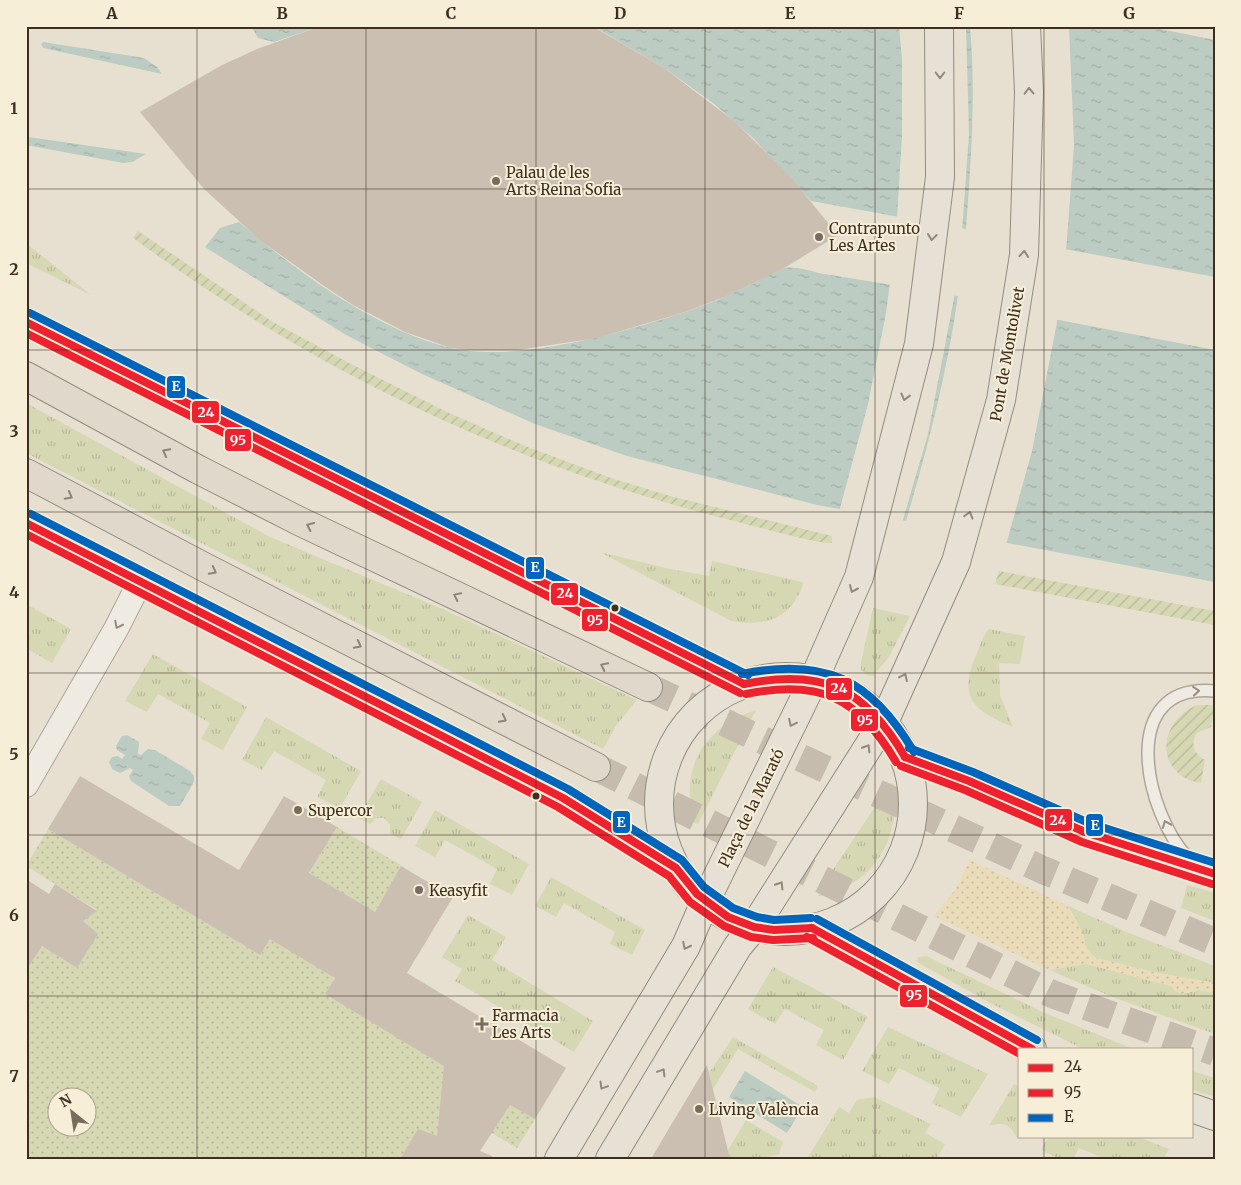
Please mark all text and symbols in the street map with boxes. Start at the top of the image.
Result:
text: A [105,3,118,23]
text: B [276,3,288,23]
text: C [446,3,456,23]
text: D [614,3,626,23]
text: E [785,3,796,23]
text: F [954,3,964,23]
text: G [1123,3,1135,23]
one-way arrow [935,72,945,79]
one-way arrow [1024,87,1034,95]
text: 1 [10,98,18,118]
place label: Palau de les Arts Reina Sofia [505,163,621,199]
marker: Palau de les Arts Reina Sofia [490,175,502,187]
place label: Contrapunto Les Artes [829,219,920,255]
marker: Contrapunto Les Artes [813,231,825,243]
one-way arrow [927,233,938,241]
one-way arrow [1018,249,1029,257]
text: 2 [9,259,19,279]
street label: Pont de Montolivet [986,285,1028,423]
line badge: E [166,375,186,399]
text: E [171,377,181,395]
one-way arrow [901,392,911,401]
line badge: 24 [191,400,220,424]
text: 24 [198,403,215,421]
text: 3 [9,421,19,441]
line badge: 95 [224,428,252,452]
text: 95 [230,431,246,449]
one-way arrow [162,449,171,459]
one-way arrow [64,490,73,500]
one-way arrow [964,512,974,520]
one-way arrow [306,522,315,533]
line badge: E [525,556,545,580]
text: E [530,558,540,576]
one-way arrow [208,565,217,576]
text: 4 [9,582,19,602]
line badge: 24 [550,582,579,606]
text: 24 [557,584,574,602]
one-way arrow [849,584,860,593]
one-way arrow [454,592,463,602]
unlabelled marker [610,603,620,613]
line badge: 95 [581,608,609,632]
text: 95 [587,611,603,629]
one-way arrow [114,620,124,629]
one-way arrow [353,639,362,649]
one-way arrow [600,662,609,672]
one-way arrow [898,673,908,682]
line badge: 24 [825,677,853,701]
text: 24 [831,679,848,697]
one-way arrow [1192,686,1200,697]
line badge: 95 [850,708,879,732]
text: 95 [857,711,873,729]
one-way arrow [497,713,506,723]
one-way arrow [788,718,798,727]
text: 5 [9,744,19,764]
one-way arrow [861,744,871,753]
street label: Plaça de la Marató [714,745,788,871]
unlabelled marker [531,791,541,801]
place label: Supercor [308,801,373,820]
marker: Supercor [292,804,304,816]
line badge: 24 [1044,808,1073,832]
line badge: E [612,810,631,834]
text: 24 [1050,811,1067,829]
text: E [616,813,626,831]
line badge: E [1085,813,1104,837]
text: E [1090,816,1100,834]
one-way arrow [1162,820,1172,829]
place label: Keasyfit [429,881,488,900]
one-way arrow [774,882,784,891]
marker: Keasyfit [413,884,425,896]
text: 6 [9,905,19,925]
one-way arrow [682,941,692,950]
line badge: 95 [899,984,928,1008]
text: 95 [906,986,922,1004]
place label: Farmacia Les Arts [492,1006,559,1042]
marker: Farmacia Les Arts [476,1018,488,1030]
legend [1018,1048,1194,1138]
text: 24 [1064,1057,1082,1076]
text: 7 [9,1066,19,1086]
one-way arrow [655,1069,665,1078]
one-way arrow [599,1080,609,1089]
text: 95 [1064,1083,1082,1102]
north arrow [48,1088,98,1138]
text: N [56,1090,75,1111]
place label: Living València [709,1100,819,1119]
marker: Living València [693,1103,705,1115]
text: E [1064,1107,1074,1126]

